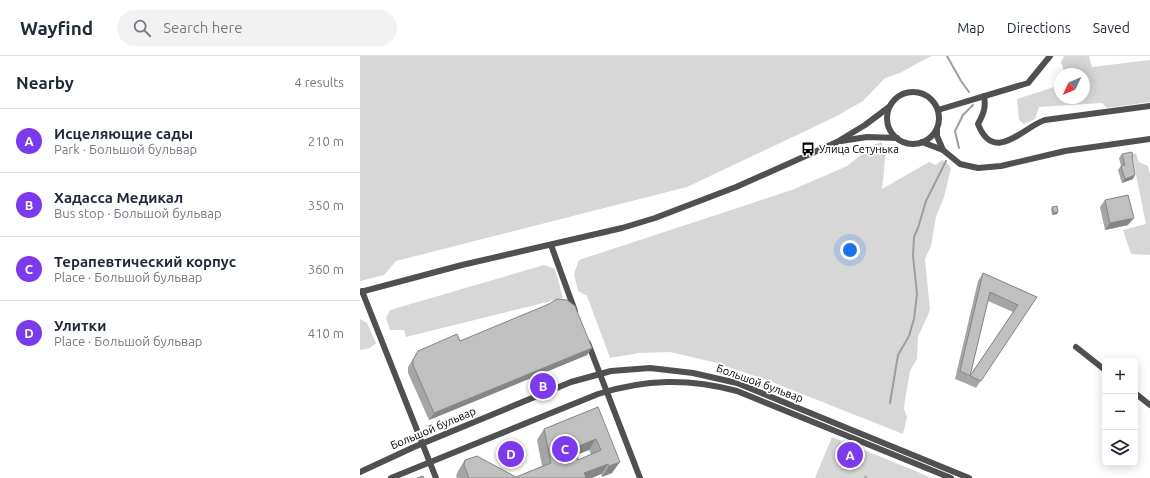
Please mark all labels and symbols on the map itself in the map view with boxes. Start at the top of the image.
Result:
north arrow [1054,68,1090,104]
bus stop icon: Улица Сетунька [800,141,816,157]
place label: Улица Сетунька [819,143,899,155]
your location [840,240,860,260]
street label: Большой бульвар [715,362,805,404]
pin: B [530,371,556,401]
street label: Большой бульвар [389,405,477,451]
pin: C [552,434,578,464]
pin: D [498,439,524,469]
pin: A [837,440,863,470]

